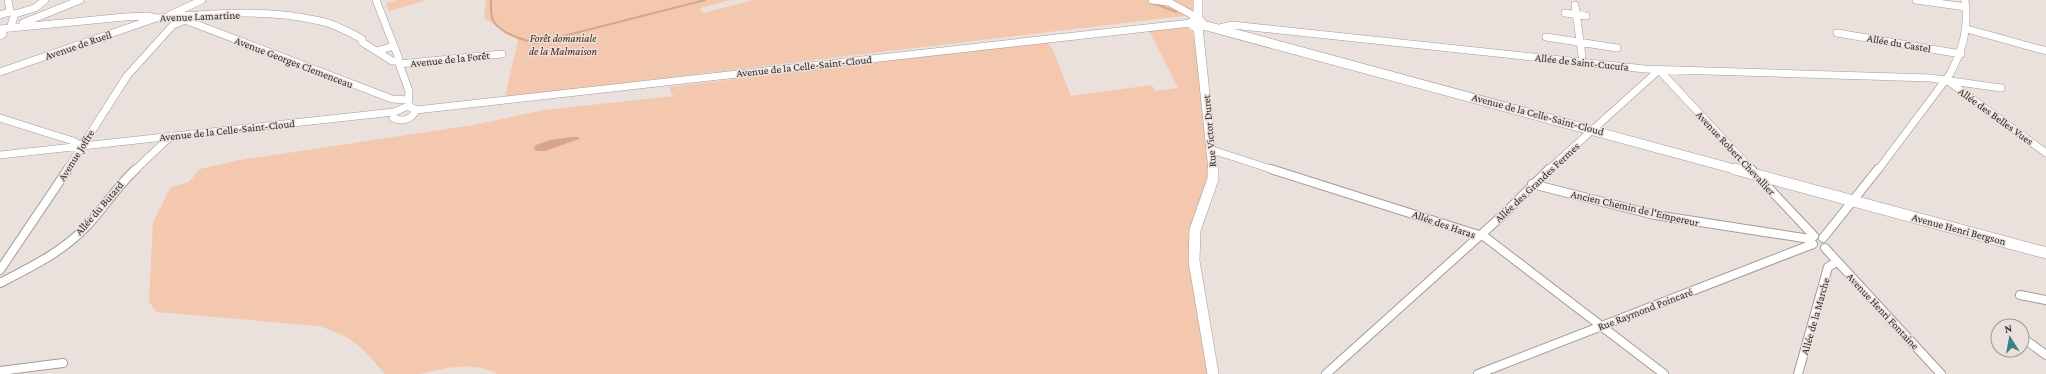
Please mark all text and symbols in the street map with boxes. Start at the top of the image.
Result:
street label: Avenue Lamartine [160,9,240,23]
street label: Avenue de Rueil [43,28,113,62]
street label: Allée du Castel [1866,31,1932,55]
park label: Forêt domaniale de la Malmaison [529,32,598,57]
street label: Avenue Georges Clemenceau [233,34,355,91]
street label: Avenue de la Forêt [410,49,491,69]
street label: Allée de Saint-Cucufa [1535,51,1629,73]
street label: Avenue de la Celle-Saint-Cloud [736,53,873,79]
street label: Allée des Belles Vues [1956,85,2036,147]
street label: Avenue de la Celle-Saint-Cloud [1471,91,1606,137]
street label: Rue Victor Duret [1200,94,1218,168]
street label: Avenue Robert Chevallier [1694,108,1778,198]
street label: Avenue de la Celle-Saint-Cloud [159,117,296,143]
street label: Avenue Joffre [55,127,97,183]
street label: Allée des Grandes Fermes [1492,140,1582,224]
street label: Allée du Butard [72,178,126,237]
street label: Ancien Chemin de l'Empereur [1570,187,1700,230]
street label: Allée des Haras [1411,208,1477,240]
street label: Avenue Henri Bergson [1910,211,2007,248]
street label: Avenue Henri Fontaine [1844,270,1922,352]
street label: Allée de la Marche [1798,276,1832,356]
street label: Rue Raymond Poincaré [1596,285,1695,334]
north arrow [1990,318,2030,358]
text: N [2003,321,2013,335]

